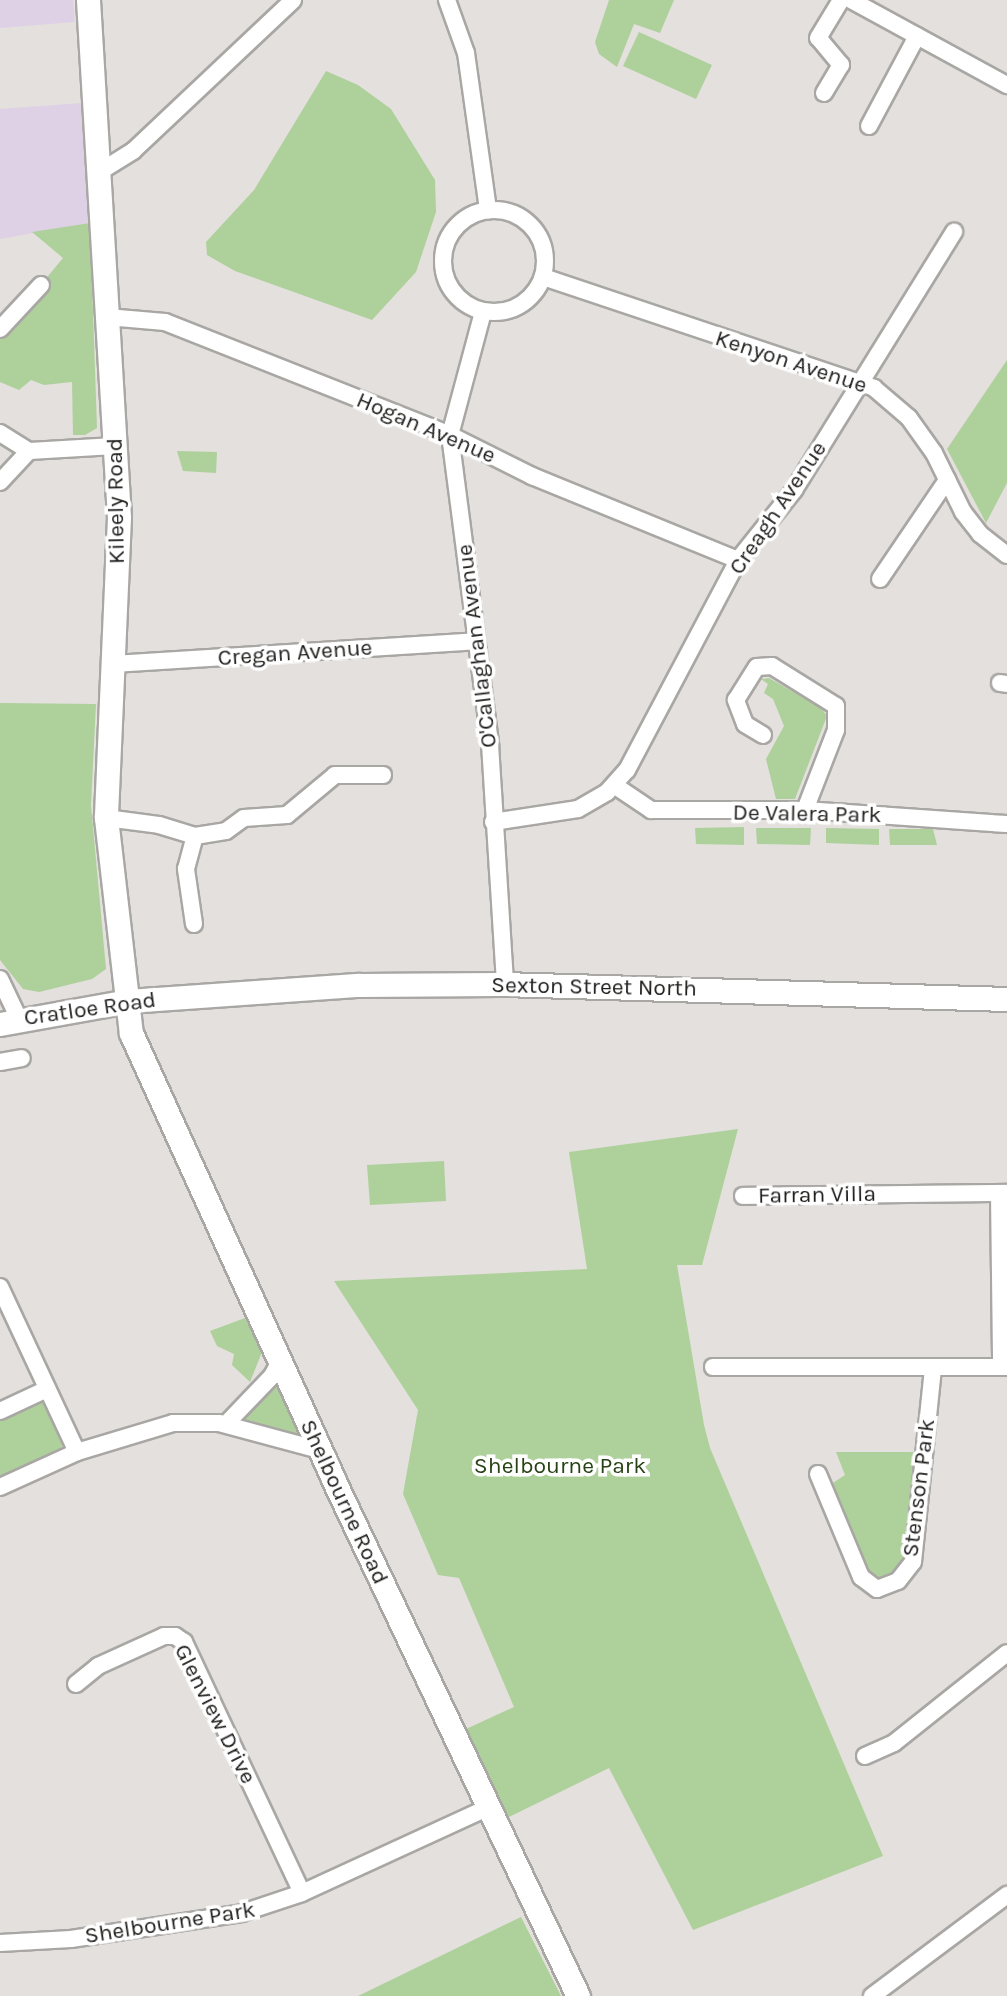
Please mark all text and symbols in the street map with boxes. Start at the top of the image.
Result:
street label: Kenyon Avenue [712,324,870,400]
street label: Hogan Avenue [352,386,500,470]
street label: Creagh Avenue [723,436,833,580]
street label: Kileely Road [101,438,131,564]
street label: O'Callaghan Avenue [451,543,503,749]
street label: Cregan Avenue [217,634,373,672]
street label: De Valera Park [732,799,882,829]
street label: Sexton Street North [491,971,697,1003]
street label: Cratloe Road [22,986,158,1032]
street label: Farran Villa [758,1180,876,1210]
street label: Shelbourne Road [294,1415,394,1589]
street label: Stenson Park [897,1417,941,1559]
park label: Shelbourne Park [474,1452,646,1480]
street label: Glenview Drive [168,1640,262,1788]
street label: Shelbourne Park [83,1896,257,1950]

